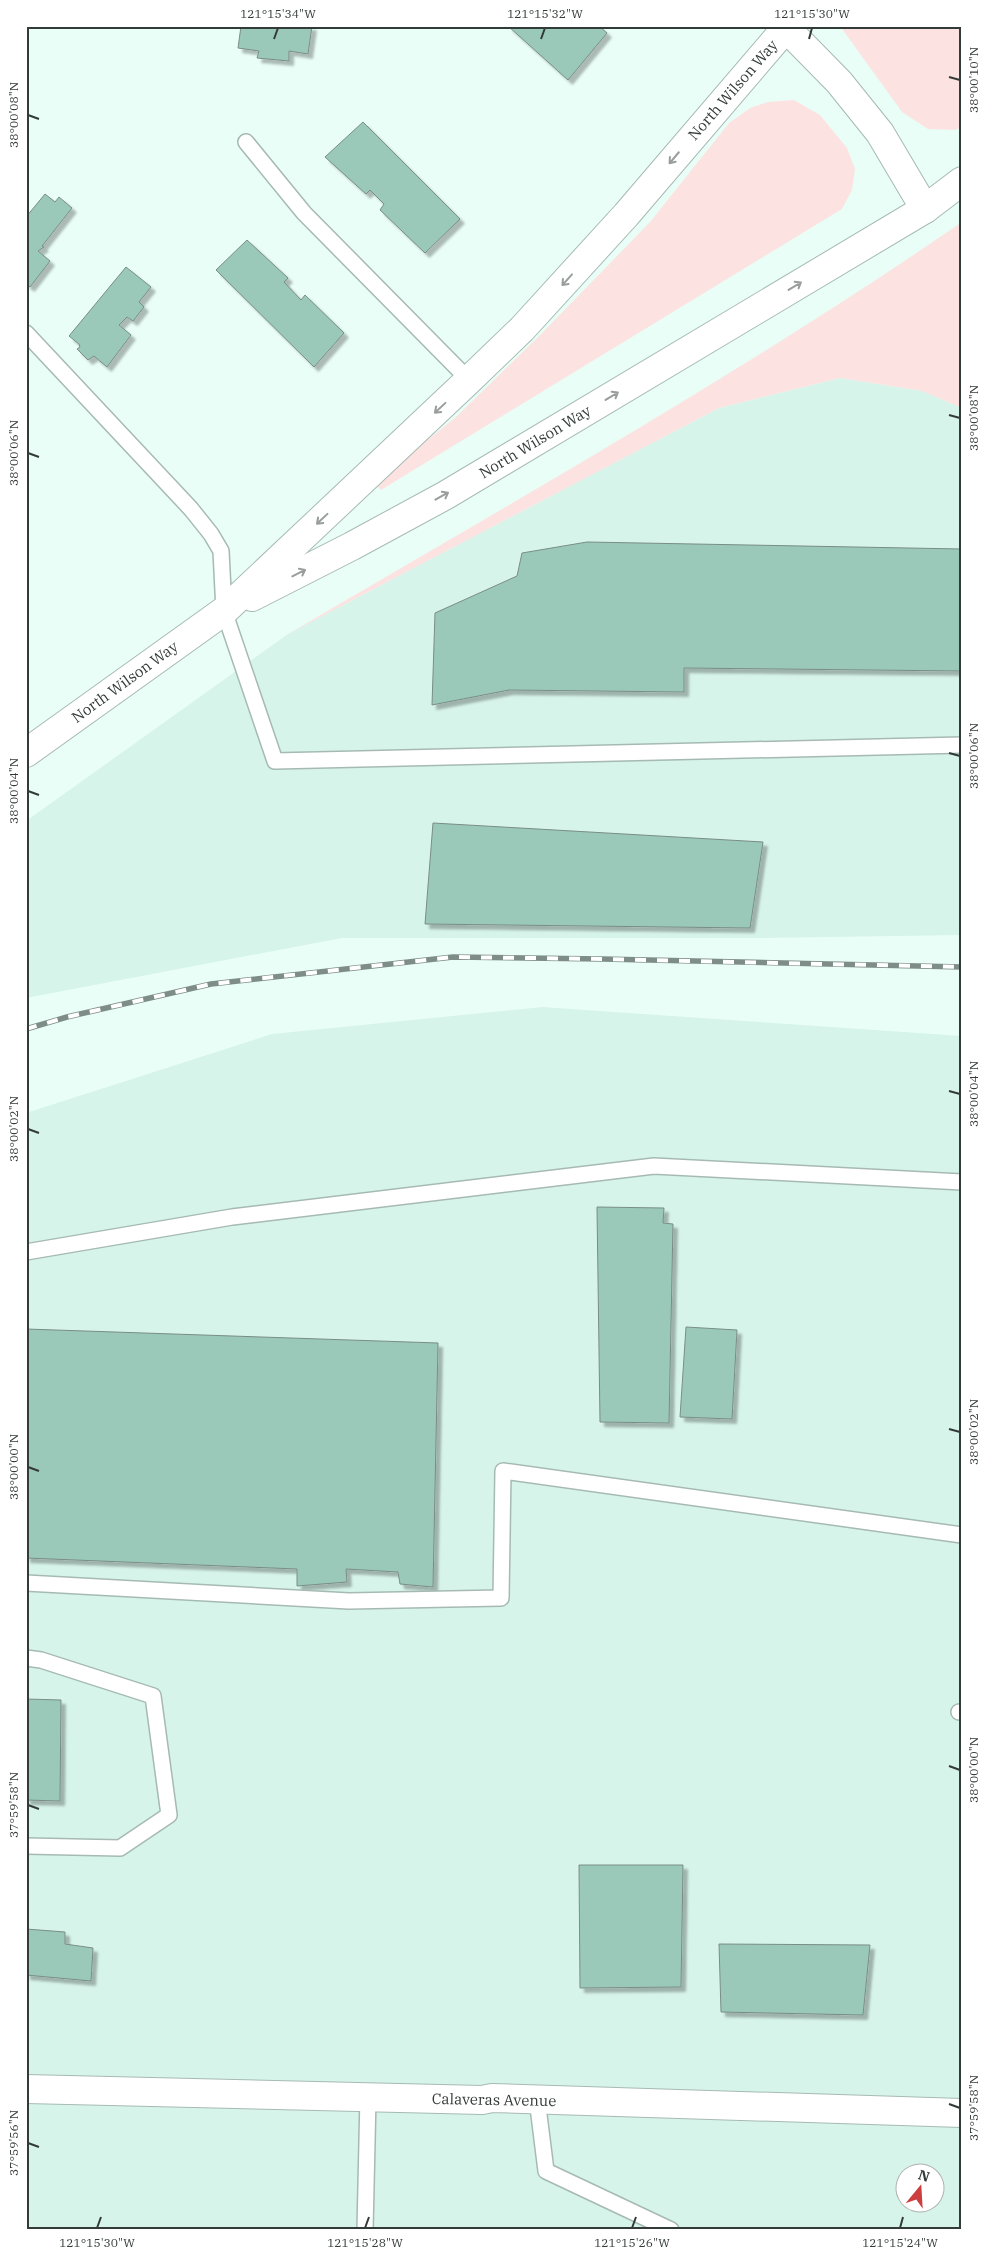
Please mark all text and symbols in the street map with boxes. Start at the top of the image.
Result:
text: 121°15'34"W [240,6,316,21]
text: 121°15'32"W [507,6,583,21]
text: 121°15'30"W [774,6,850,21]
street label: North Wilson Way [684,36,781,144]
text: 38°00'10"N [966,47,981,113]
text: 38°00'08"N [6,82,21,148]
one-way arrow [669,151,680,164]
one-way arrow [561,274,573,287]
one-way arrow [788,281,802,291]
text: 38°00'08"N [966,385,981,451]
one-way arrow [605,391,619,401]
street label: North Wilson Way [475,401,594,482]
one-way arrow [434,402,446,414]
text: 38°00'06"N [6,420,21,486]
one-way arrow [434,491,449,501]
one-way arrow [315,513,328,525]
one-way arrow [291,568,306,577]
street label: North Wilson Way [68,637,182,727]
text: 38°00'06"N [966,723,981,789]
text: 38°00'04"N [6,758,21,824]
text: 38°00'04"N [966,1061,981,1127]
text: 38°00'02"N [6,1096,21,1162]
text: 38°00'02"N [966,1399,981,1465]
text: 38°00'00"N [6,1434,21,1500]
text: 38°00'00"N [966,1737,981,1803]
text: 37°59'58"N [6,1772,21,1838]
text: 37°59'58"N [966,2075,981,2141]
street label: Calaveras Avenue [432,2089,556,2110]
text: 37°59'56"N [6,2110,21,2176]
north arrow [896,2164,946,2214]
text: N [916,2165,932,2186]
text: 121°15'30"W [59,2235,135,2250]
text: 121°15'28"W [327,2235,403,2250]
text: 121°15'26"W [594,2235,670,2250]
text: 121°15'24"W [862,2235,938,2250]

